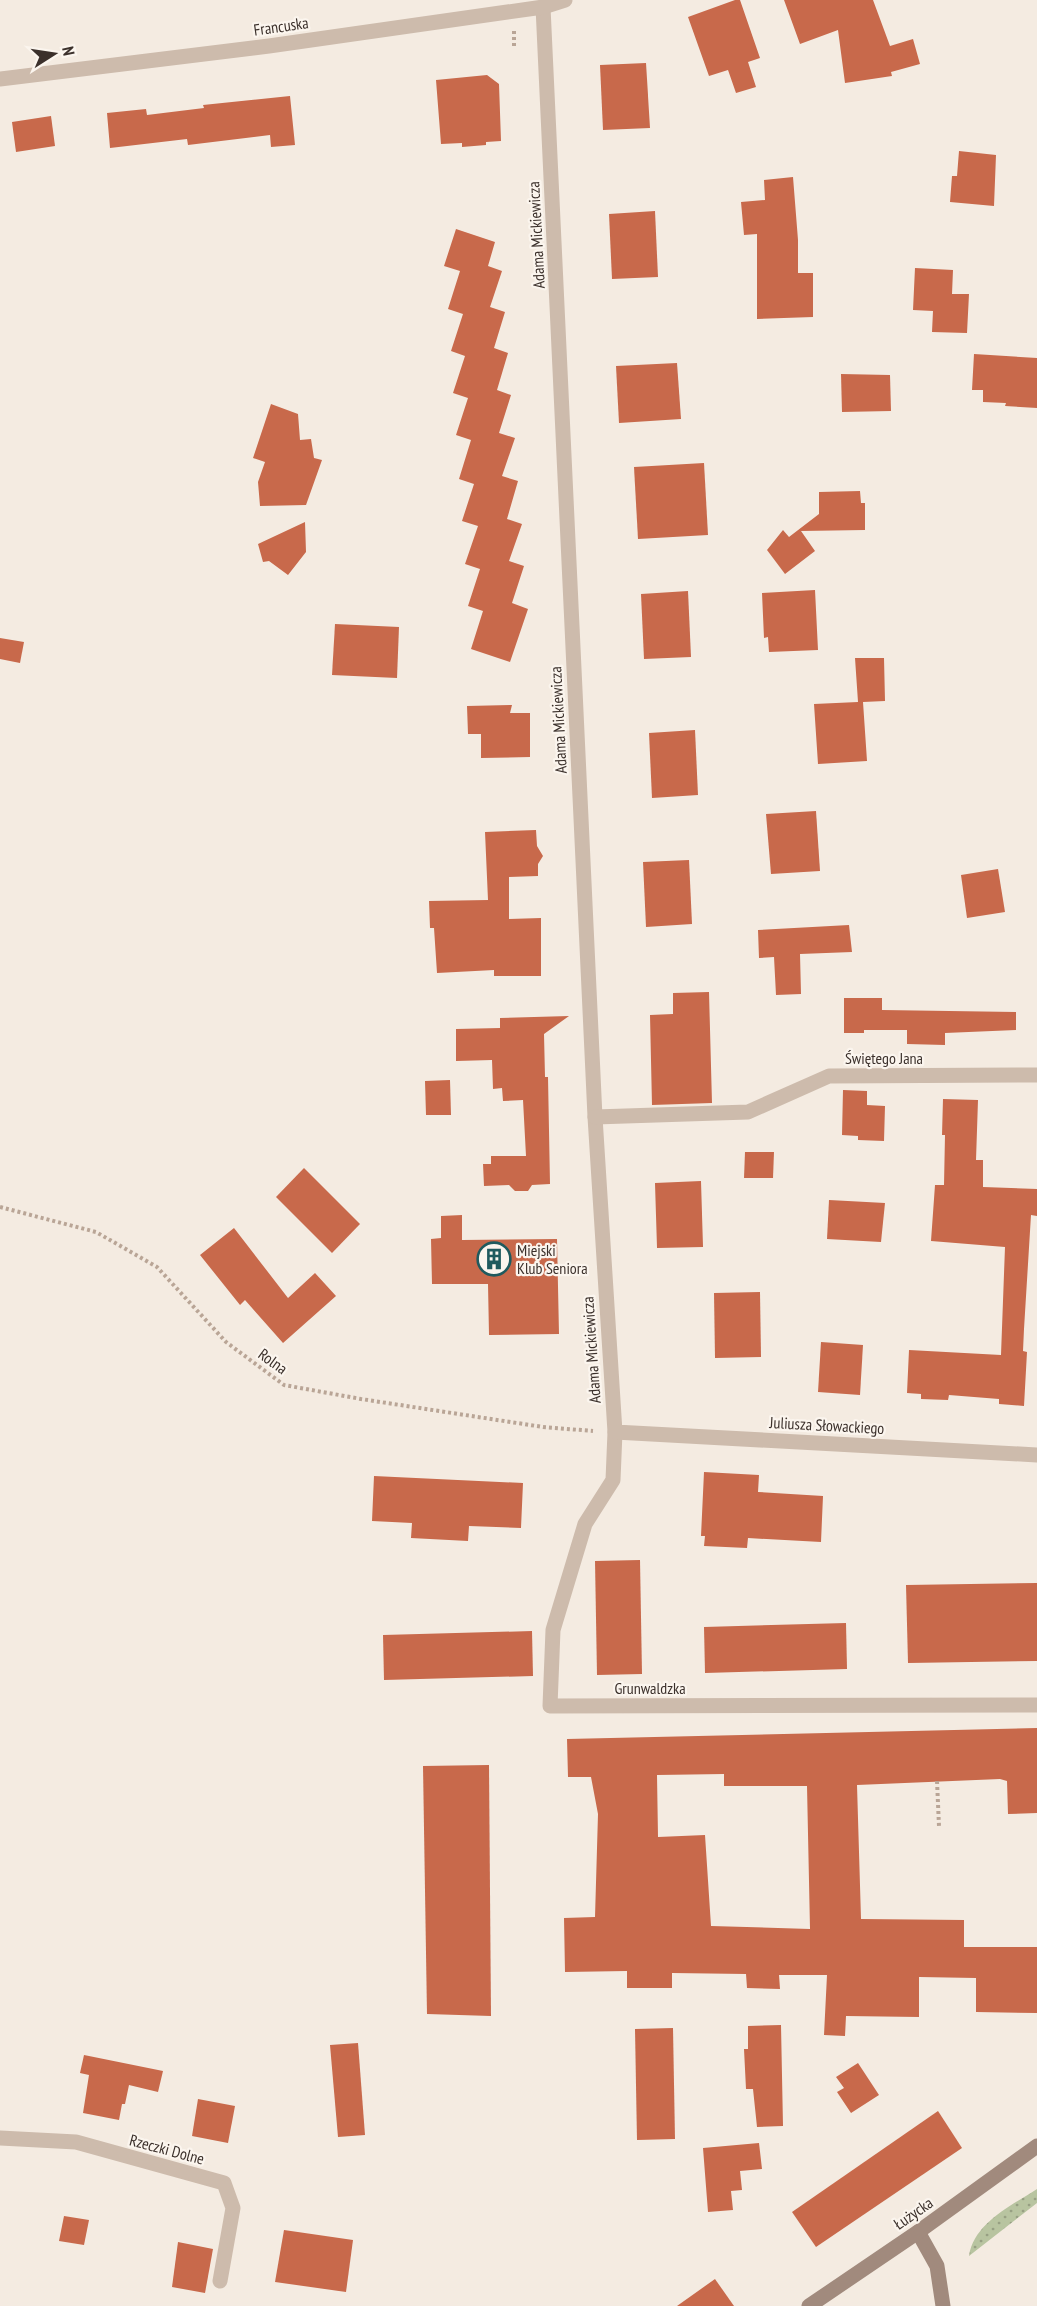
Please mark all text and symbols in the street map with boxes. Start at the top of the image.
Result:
street label: Francuska [252,12,310,40]
north arrow [24,24,84,84]
text: N [58,45,79,57]
street label: Adama Mickiewicza [523,181,549,289]
street label: Adama Mickiewicza [545,666,571,774]
street label: Świętego Jana [845,1048,923,1068]
place label: Miejski Klub Seniora [517,1240,588,1278]
building icon: Miejski Klub Seniora [476,1241,512,1277]
street label: Adama Mickiewicza [577,1296,605,1404]
street label: Rolna [255,1344,291,1378]
street label: Juliusza Słowackiego [768,1412,885,1438]
street label: Grunwaldzka [614,1678,686,1698]
street label: Rzeczki Dolne [127,2129,207,2169]
street label: Łużycka [889,2192,937,2234]

